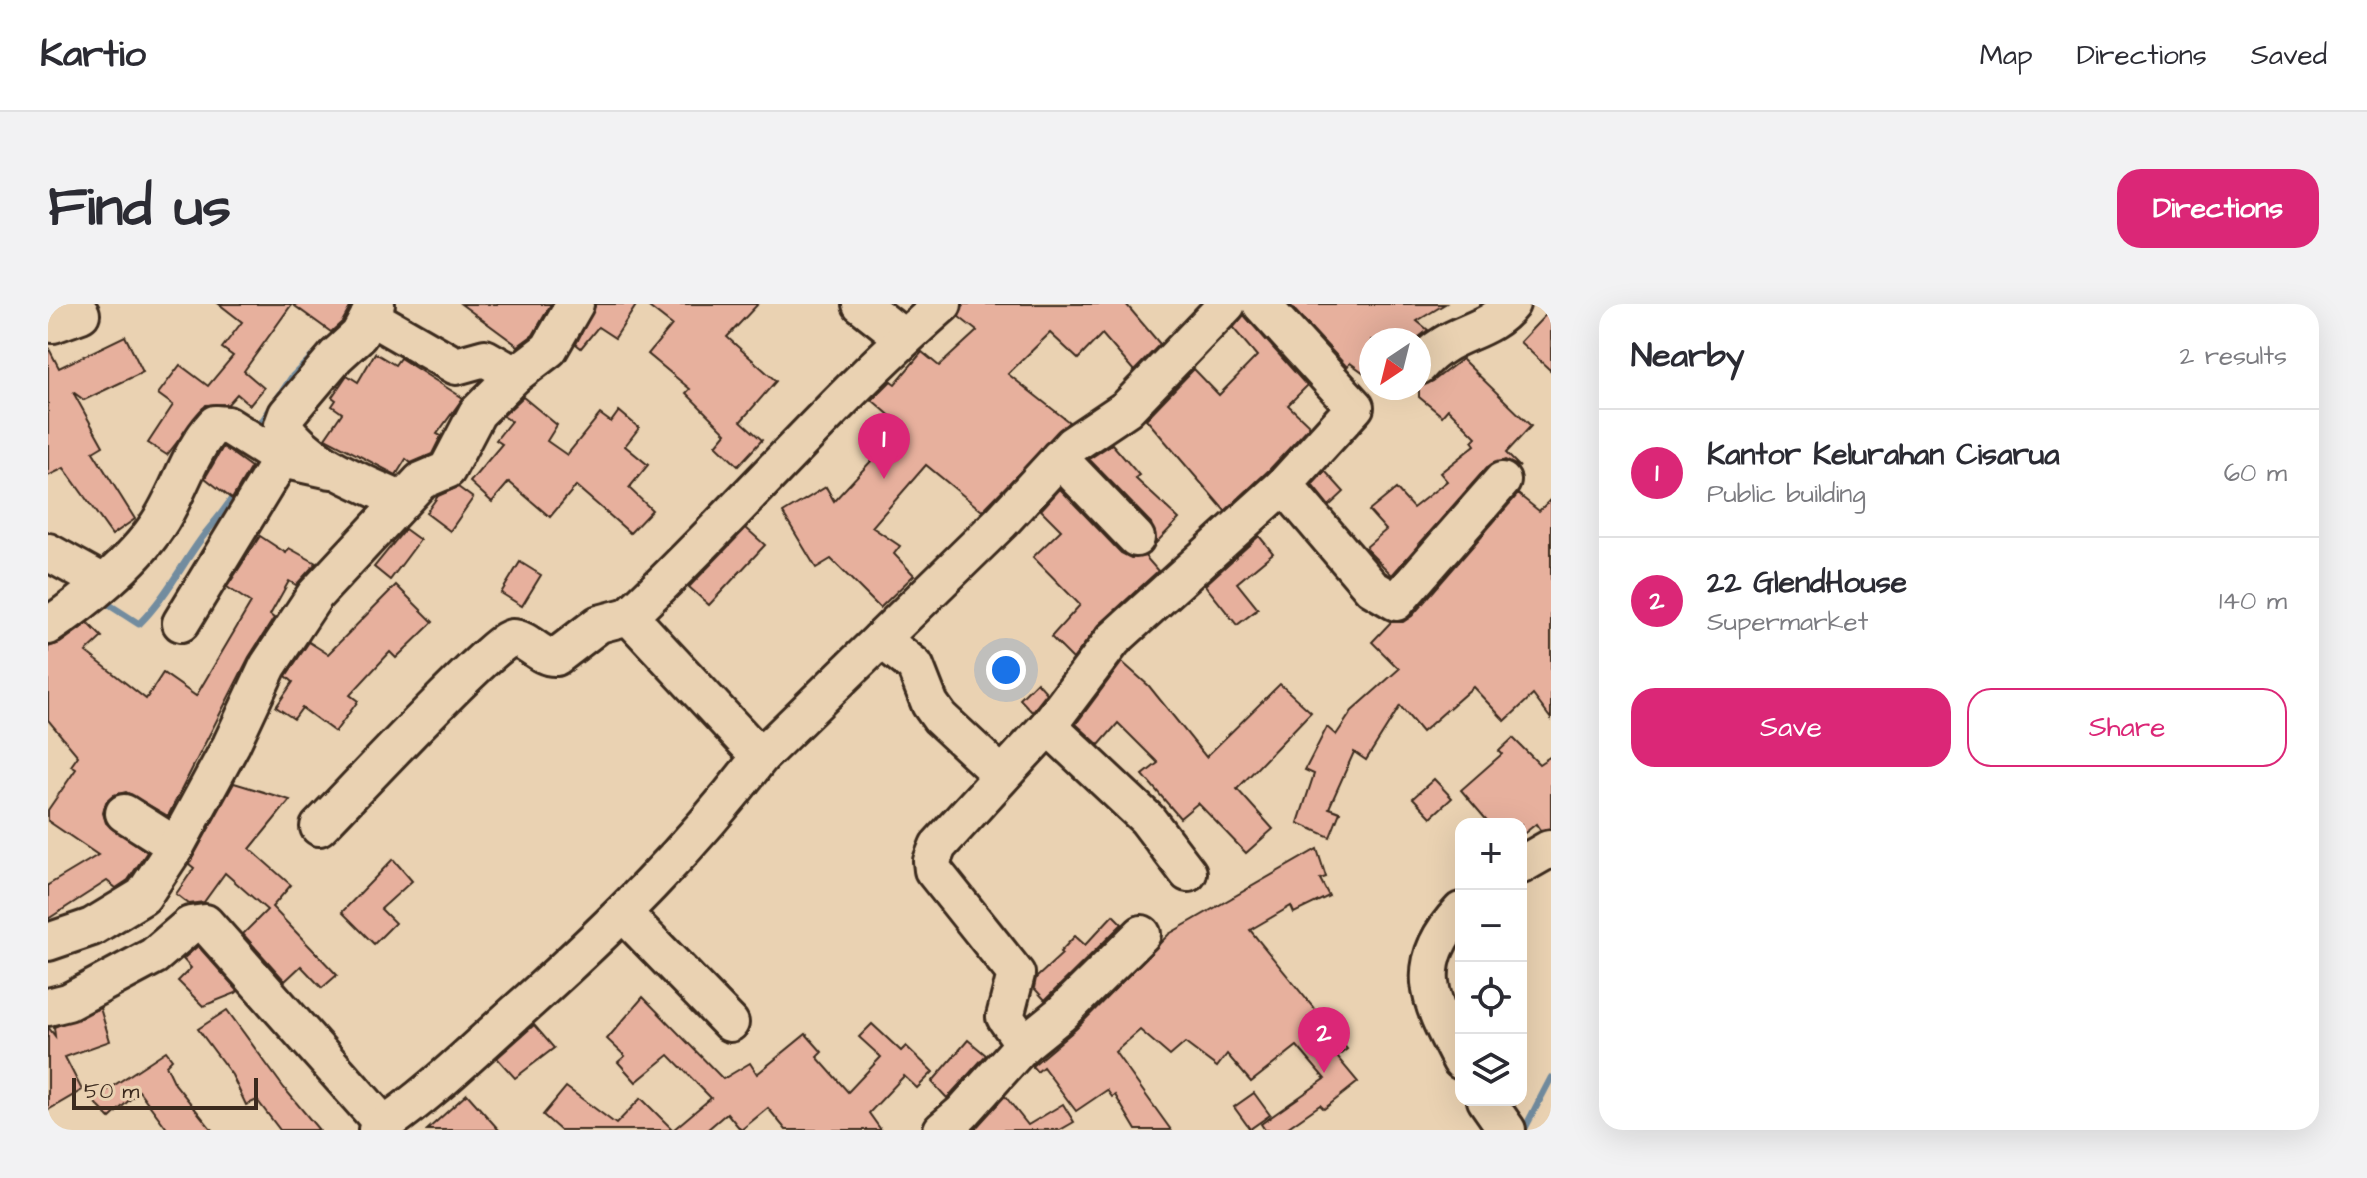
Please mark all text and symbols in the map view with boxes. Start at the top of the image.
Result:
text: Kartio [40,29,146,81]
text: Map [1980,36,2033,75]
text: Directions [2077,36,2207,75]
text: Saved [2251,36,2327,75]
text: Find us [48,169,231,247]
button: Directions [2117,169,2319,248]
north arrow [1359,328,1431,400]
text: Nearby [1631,332,1745,380]
text: 2 results [2179,338,2287,374]
pin: 1 [858,413,910,479]
text: Kantor Kelurahan Cisarua [1707,434,2059,476]
text: 1 [1655,455,1659,491]
text: 60 m [2224,455,2287,491]
text: Public building [1707,476,1866,512]
text: 22 GlendHouse [1707,562,1907,604]
text: 2 [1650,583,1664,619]
text: 140 m [2219,583,2287,619]
text: Supermarket [1707,604,1868,640]
your location [986,650,1026,690]
button: Save [1631,688,1951,767]
button: Share [1967,688,2287,767]
map controls [1455,818,1527,1106]
button: + [1455,818,1527,890]
button: − [1455,890,1527,962]
button: locate [1455,962,1527,1034]
pin: 2 [1298,1007,1350,1073]
button: layers [1455,1034,1527,1106]
scale bar [72,1074,258,1110]
text: 50 m [84,1076,139,1107]

